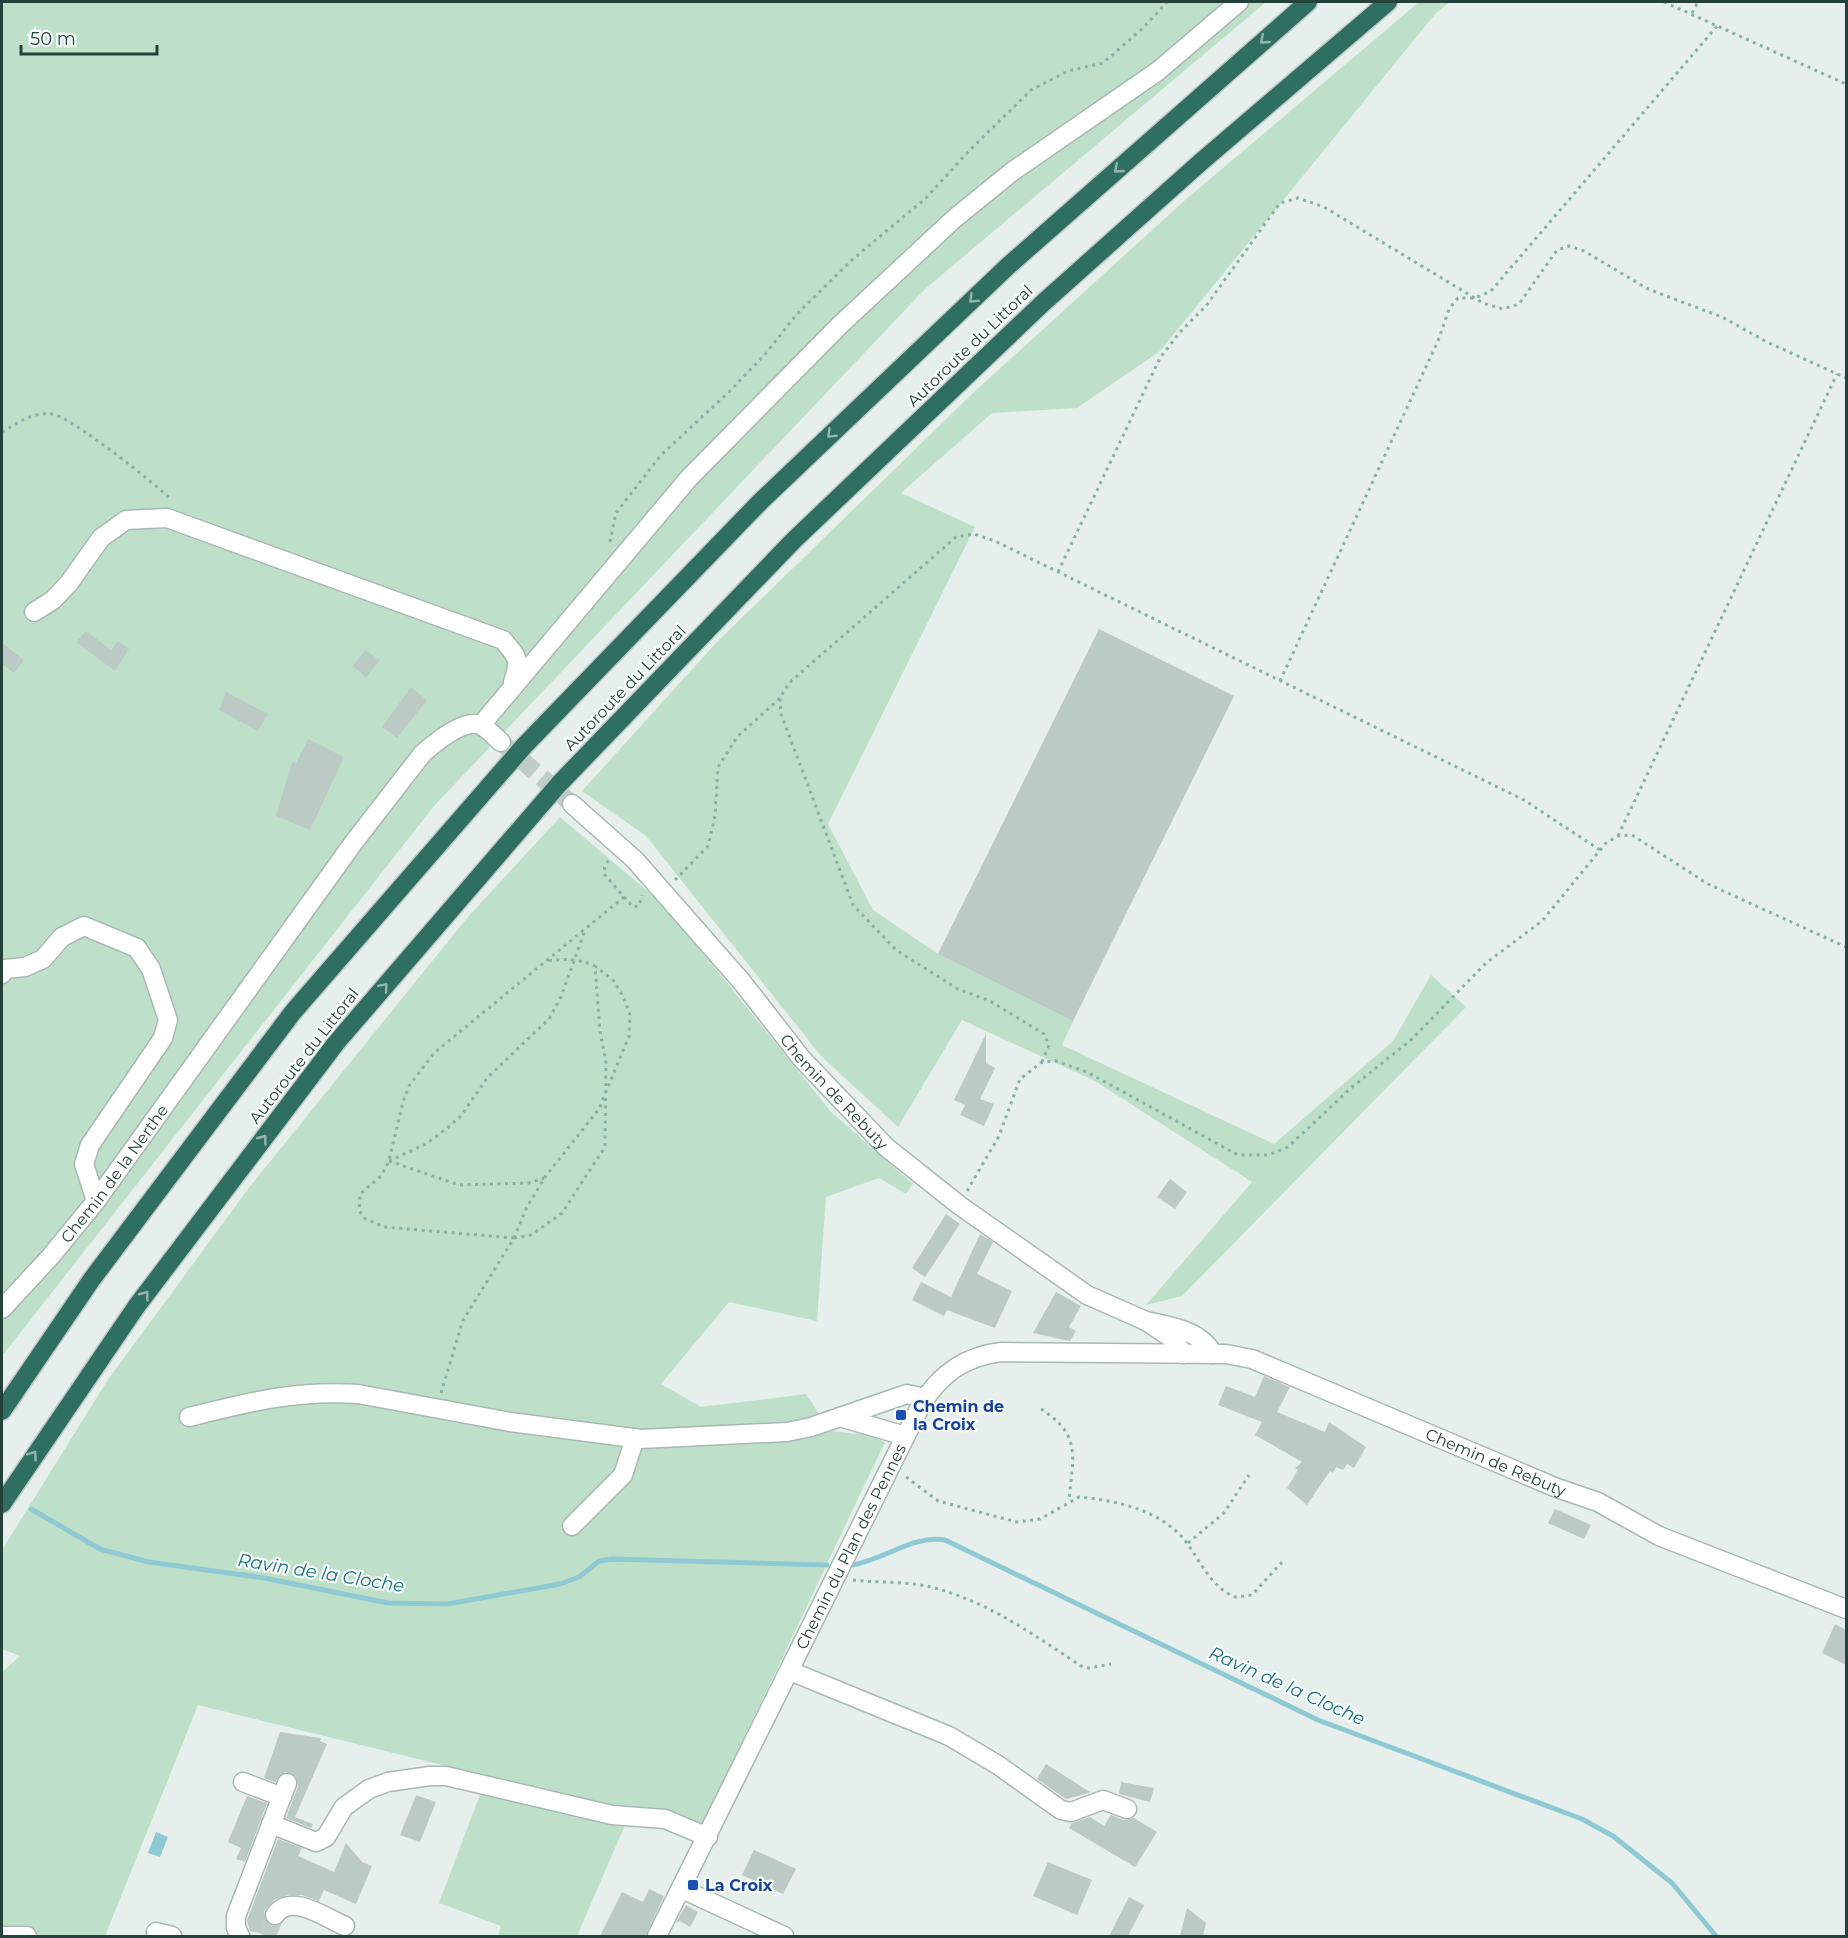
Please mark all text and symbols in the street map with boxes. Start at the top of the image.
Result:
scale bar [21,18,158,56]
text: 50 m [30,28,76,50]
one-way arrow [1260,33,1271,44]
one-way arrow [1114,162,1125,173]
street label: Autoroute du Littoral [903,281,1037,411]
one-way arrow [969,292,980,303]
one-way arrow [828,427,838,438]
street label: Autoroute du Littoral [560,621,690,755]
one-way arrow [377,983,388,994]
street label: Autoroute du Littoral [245,984,363,1128]
street label: Chemin de Rebuty [776,1030,893,1153]
street label: Chemin de la Nerthe [56,1101,172,1246]
one-way arrow [255,1135,266,1146]
one-way arrow [138,1291,149,1302]
place label: Chemin de la Croix [913,1397,1004,1434]
marker: Chemin de la Croix [894,1408,908,1422]
street label: Chemin de Rebuty [1423,1424,1569,1500]
street label: Chemin du Plan des Pennes [792,1440,910,1652]
one-way arrow [26,1450,37,1461]
water label: Ravin de la Cloche [236,1549,406,1597]
water label: Ravin de la Cloche [1206,1642,1368,1730]
place label: La Croix [705,1876,773,1895]
marker: La Croix [686,1878,700,1892]

